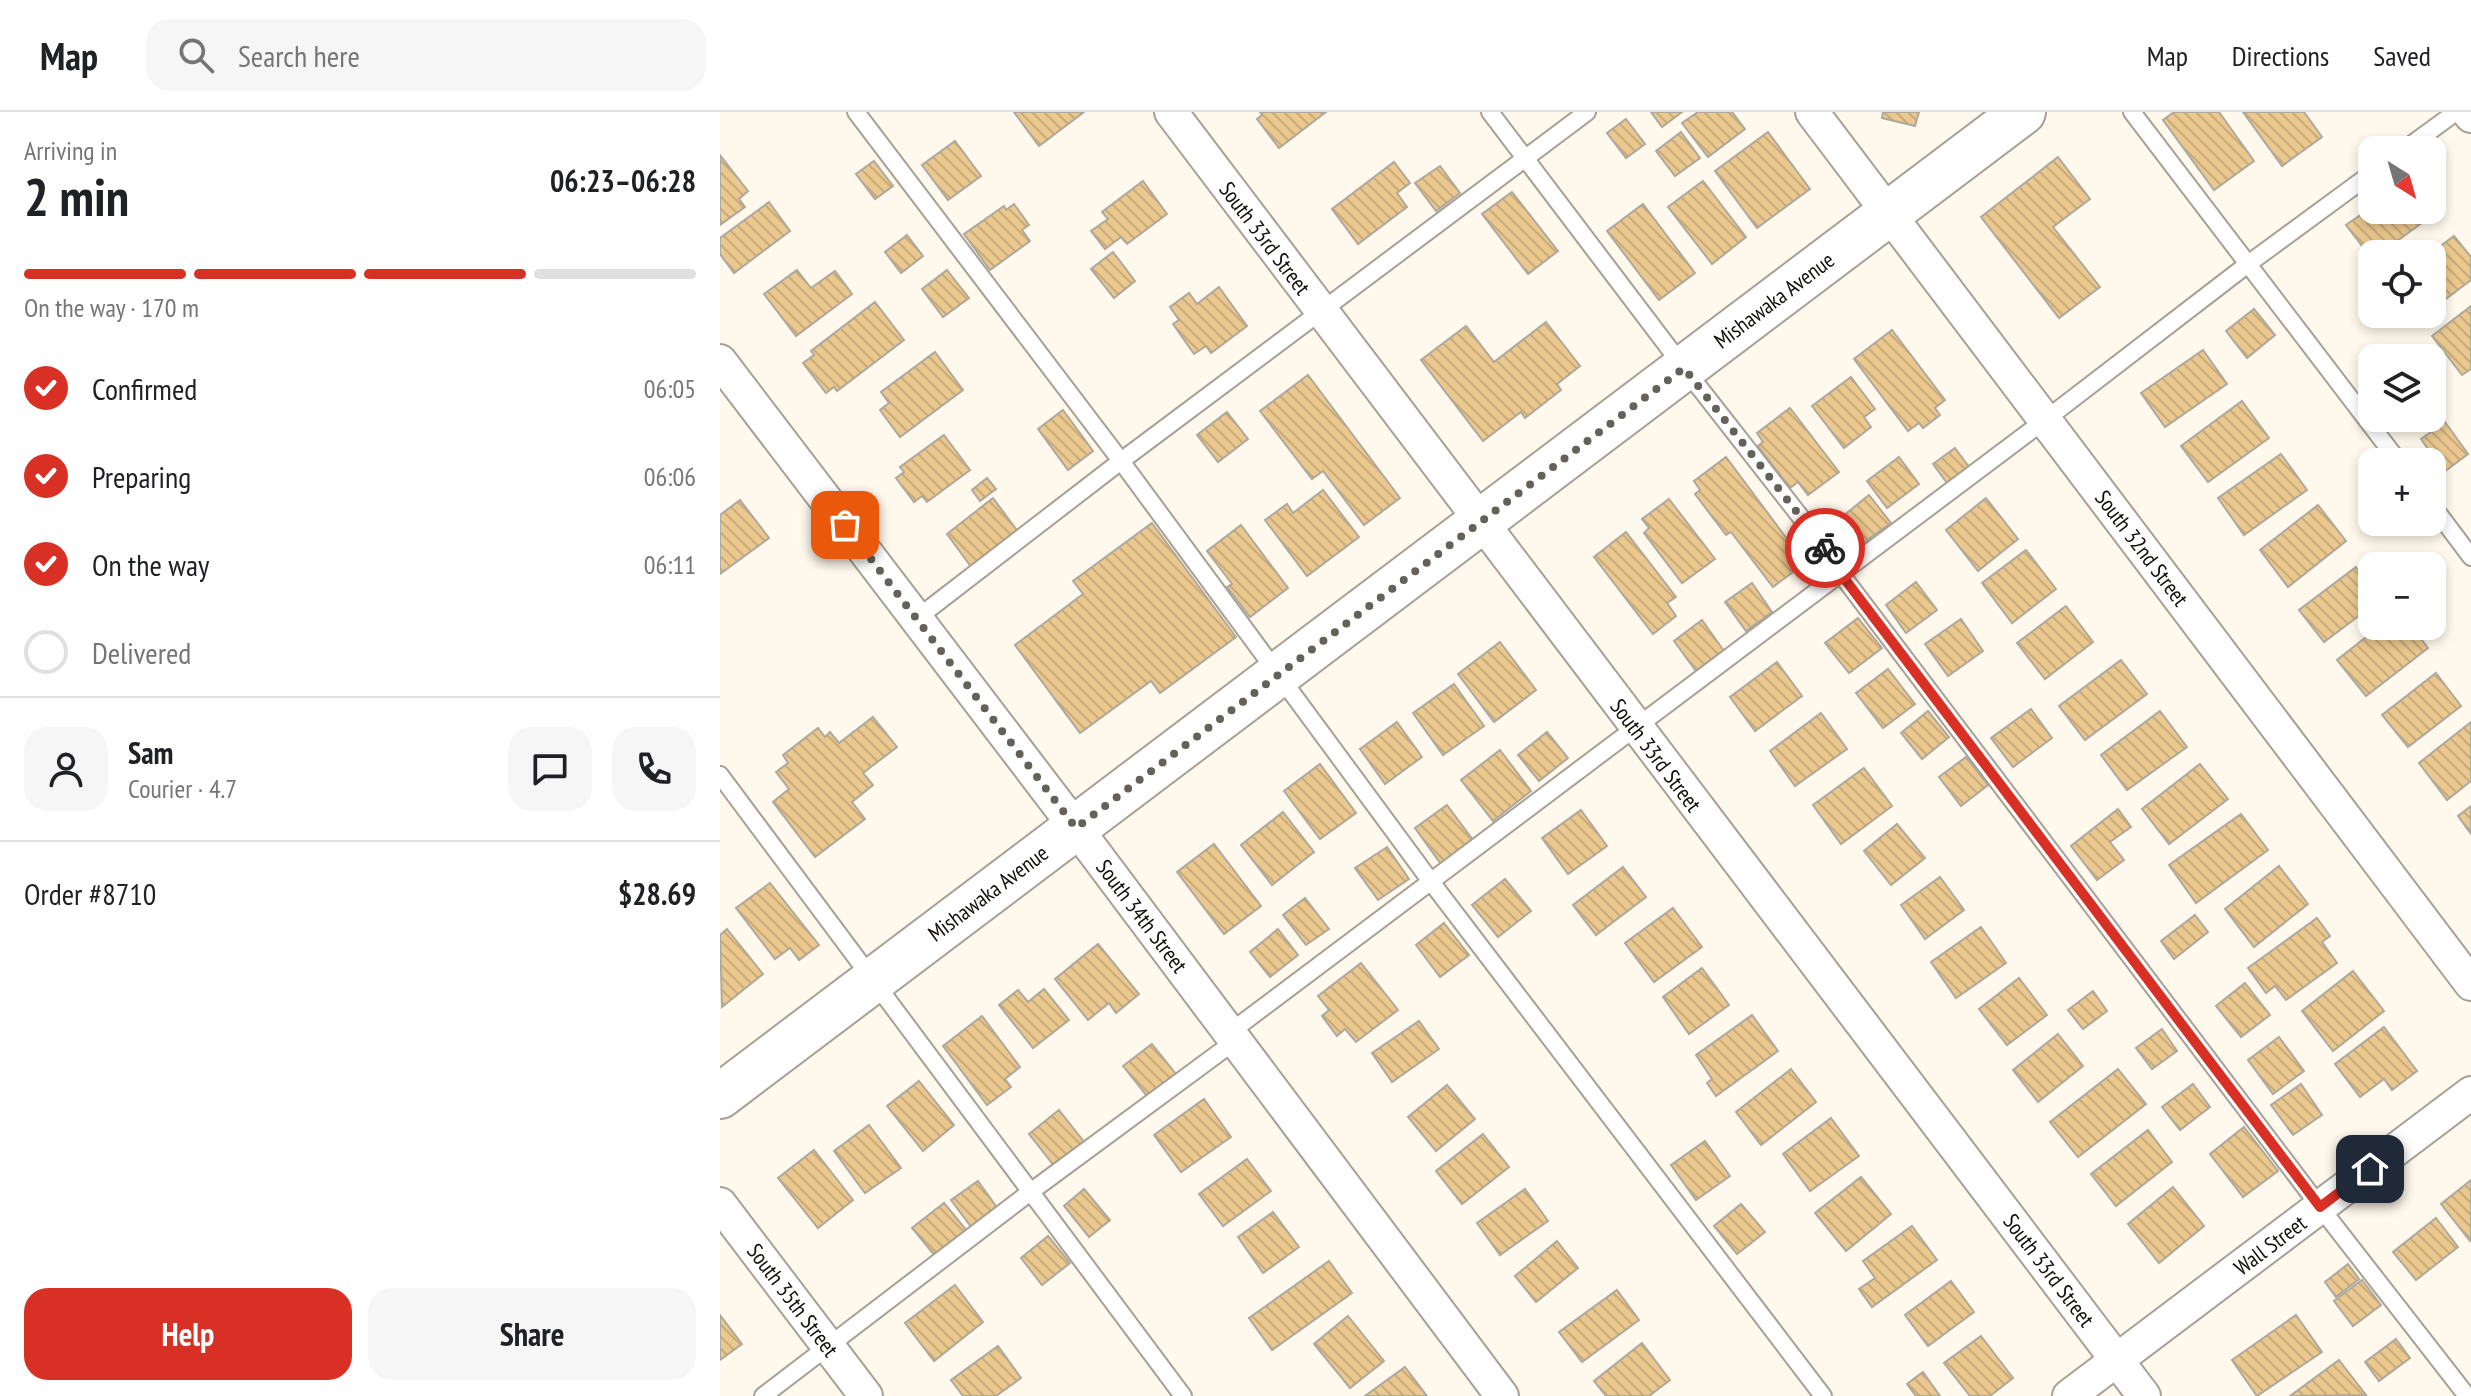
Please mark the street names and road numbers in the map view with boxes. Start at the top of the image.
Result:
street label: South 33rd Street [1213,176,1317,300]
street label: Mishawaka Avenue [1708,246,1840,354]
street label: South 32nd Street [2089,484,2195,612]
street label: South 33rd Street [1604,693,1708,817]
street label: Mishawaka Avenue [922,839,1054,947]
street label: South 34th Street [1090,854,1194,978]
street label: South 33rd Street [1997,1208,2101,1332]
street label: Wall Street [2228,1209,2312,1281]
street label: South 35th Street [741,1238,845,1362]

